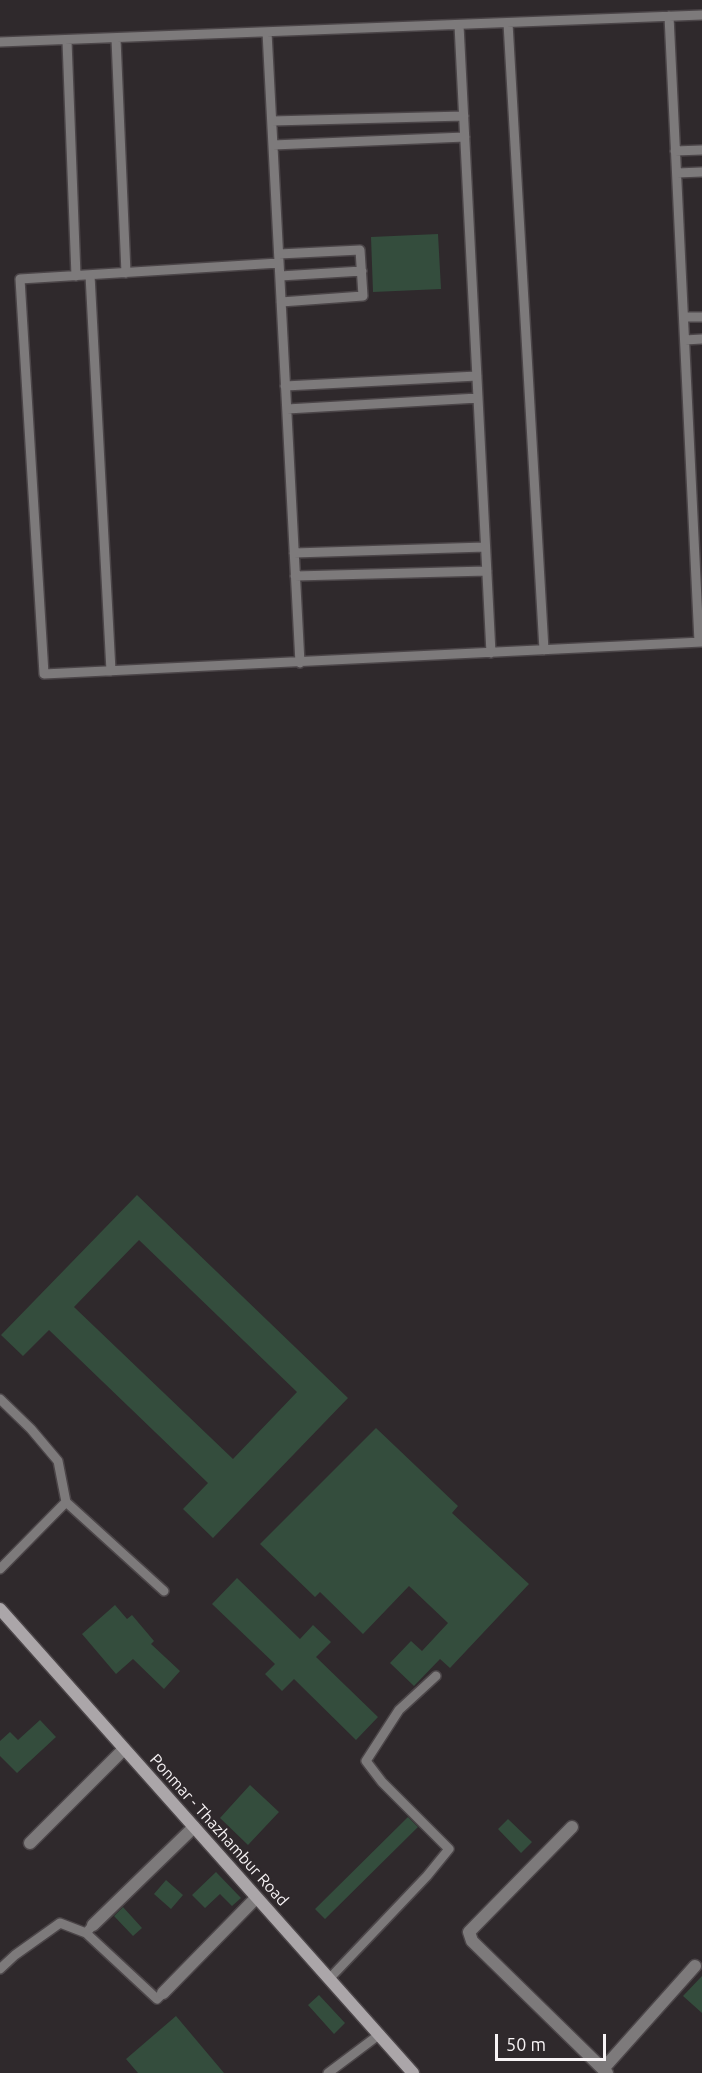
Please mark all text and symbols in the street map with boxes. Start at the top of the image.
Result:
street label: Ponmar - Thazhambur Road [146,1750,292,1910]
scale bar [498,2022,609,2060]
text: 50 m [506,2034,546,2054]

